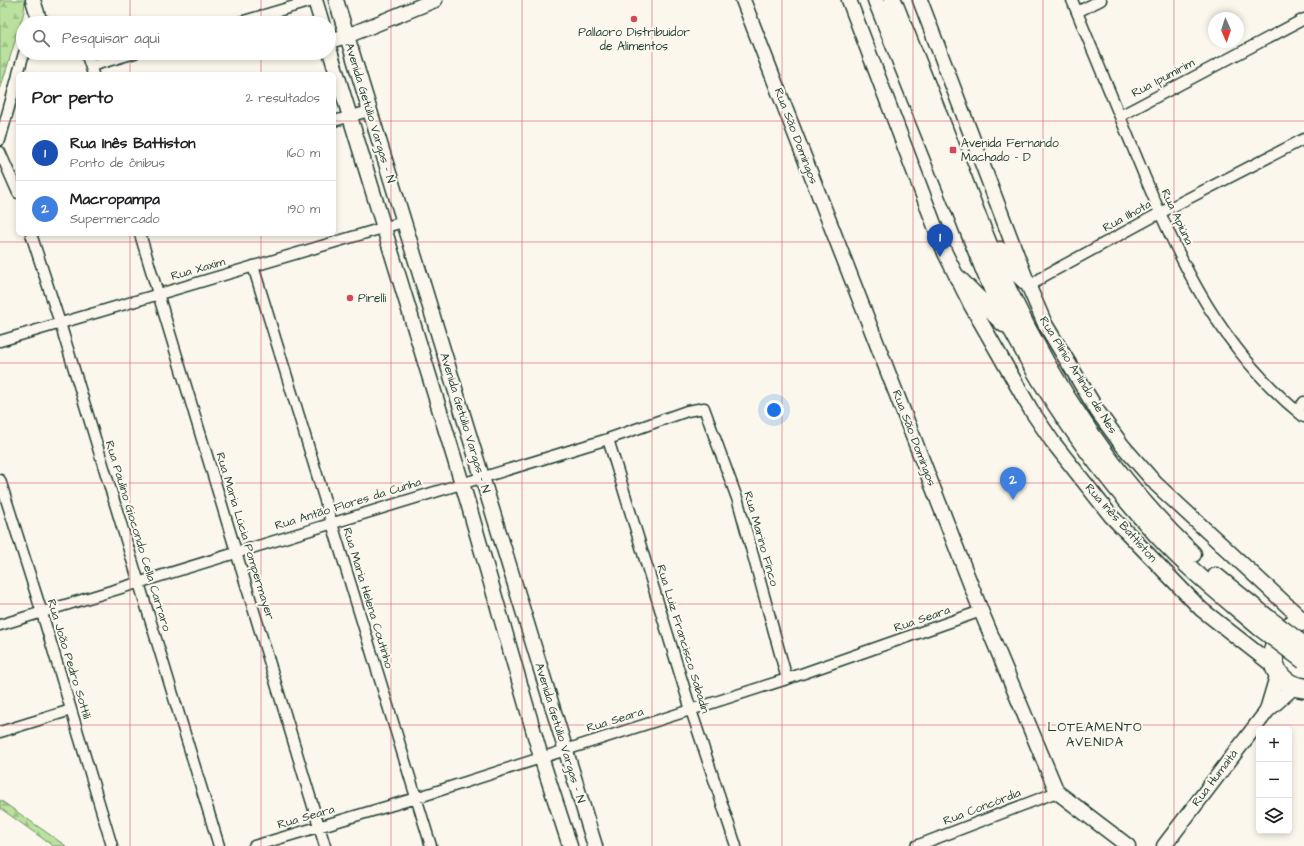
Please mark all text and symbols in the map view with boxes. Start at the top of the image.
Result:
north arrow [1208,12,1244,48]
marker: Pallaoro Distribuidor de Alimentos [629,14,639,24]
search box [16,16,336,60]
place label: Pallaoro Distribuidor de Alimentos [578,24,690,55]
icon: search [30,27,52,49]
text: Pesquisar aqui [62,28,159,49]
street label: Avenida Getúlio Vargas - N [340,41,400,186]
street label: Rua Ipumirim [1129,54,1198,102]
text: Por perto [32,86,113,110]
street label: Rua São Domingos [769,86,822,187]
text: 2 resultados [246,89,320,107]
text: Rua Inês Battiston [70,133,196,154]
place label: Avenida Fernando Machado - D [961,135,1059,166]
text: 1 [44,144,46,162]
text: 160 m [287,144,320,162]
marker: Avenida Fernando Machado - D [948,145,958,155]
text: Ponto de ônibus [70,154,165,172]
street label: Rua Apiúna [1157,186,1197,248]
text: Macropampa [70,189,160,210]
street label: Rua Ilhota [1100,196,1154,236]
text: 2 [41,200,49,218]
text: 190 m [287,200,320,218]
text: Supermercado [70,210,160,228]
pin: 1 [927,224,953,257]
street label: Rua Xaxim [169,253,228,285]
place label: Pirelli [358,290,386,307]
marker: Pirelli [345,293,355,303]
street label: Rua Plínio Arlindo de Nes [1035,313,1121,437]
street label: Avenida Getúlio Vargas - N [435,351,495,496]
street label: Rua São Domingos [887,388,940,489]
your location [764,400,784,420]
street label: Rua Paulino Giocondo Cella Carraro [101,439,175,634]
street label: Rua Maria Lúcia Pompermayer [210,450,279,622]
pin: 2 [1000,467,1026,500]
street label: Rua Antão Flores da Cunha [273,474,423,534]
street label: Rua Inês Battiston [1081,480,1161,566]
street label: Rua Marino Finco [739,490,783,589]
street label: Rua Maria Helena Coutinho [338,525,398,671]
street label: Rua Luiz Francisco Sabadin [652,563,714,715]
street label: Rua João Pedro Sottili [43,597,95,721]
street label: Rua Seara [892,601,952,637]
street label: Avenida Getúlio Vargas - N [530,661,590,806]
street label: Rua Seara [584,703,646,737]
district label: LOTEAMENTO AVENIDA [1047,718,1143,751]
map controls [1256,726,1292,834]
button: + [1256,726,1292,762]
street label: Rua Humaitá [1188,746,1242,810]
button: − [1256,762,1292,798]
street label: Rua Concórdia [941,784,1023,830]
button: layers [1256,798,1292,834]
street label: Rua Seara [275,801,337,833]

